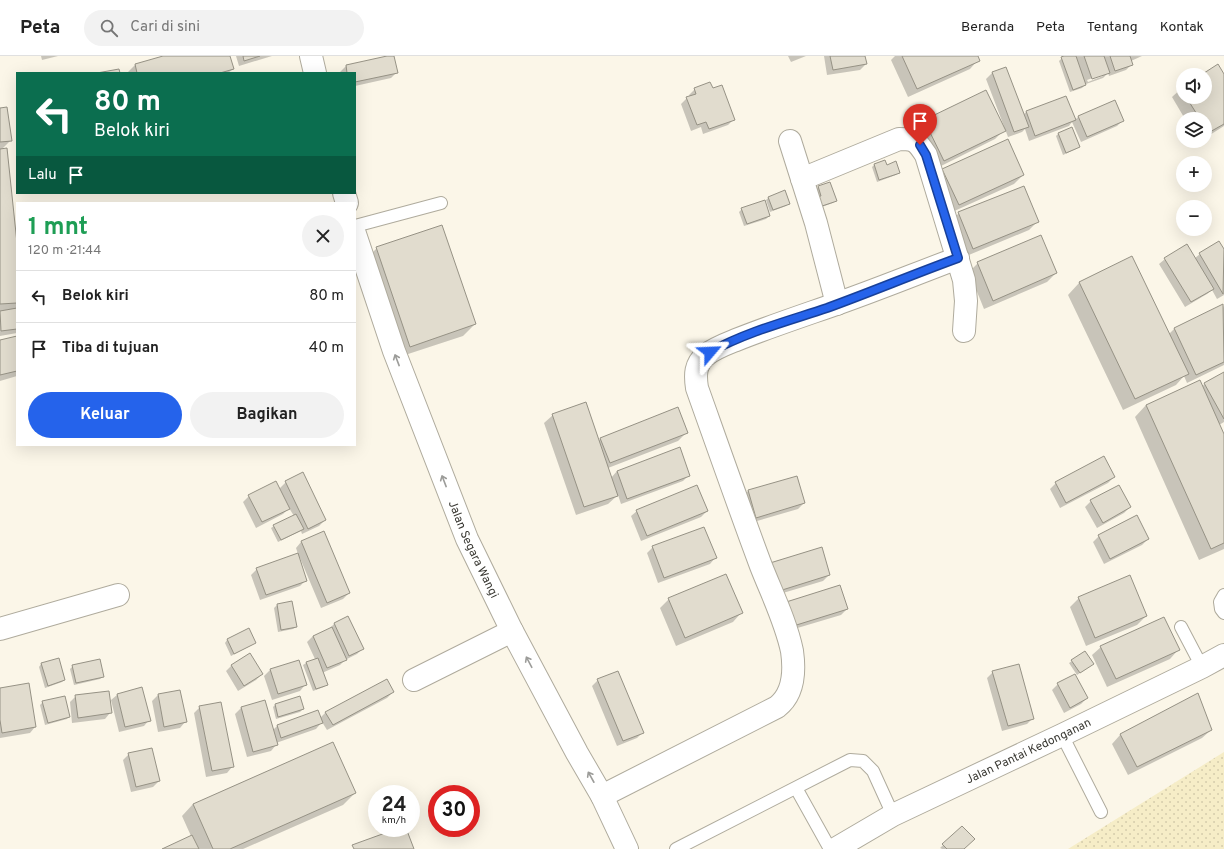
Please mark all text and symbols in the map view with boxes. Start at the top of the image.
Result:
search box [84,10,364,46]
text: Peta [20,16,60,40]
icon: search [98,17,120,39]
text: Cari di sini [130,18,200,37]
text: Beranda [961,19,1014,36]
text: Peta [1036,19,1065,36]
text: Tentang [1087,19,1138,36]
text: Kontak [1160,19,1204,36]
map controls [1176,68,1212,236]
button: sound [1176,68,1212,104]
text: 80 m [94,85,161,121]
icon: left [28,88,80,140]
pin [903,104,937,145]
icon: arrive [909,110,931,132]
button: layers [1176,112,1212,148]
text: Belok kiri [94,120,170,143]
button: + [1176,156,1212,192]
icon: arrive [65,164,87,186]
text: Lalu [28,166,57,185]
button: − [1176,200,1212,236]
text: 1 mnt [28,213,88,243]
button: close [302,215,344,257]
text: 120 m · 21:44 [28,243,101,259]
icon: left [28,286,50,308]
text: Belok kiri [62,287,129,306]
text: 80 m [309,287,344,306]
position arrow [689,331,731,373]
icon: arrive [28,338,50,360]
text: Tiba di tujuan [62,339,159,358]
text: 40 m [309,339,344,358]
one-way arrow [393,355,401,367]
button: Keluar [28,392,182,438]
button: Bagikan [190,392,344,438]
one-way arrow [440,476,448,488]
street label: Jalan Segara Wangi [444,499,502,601]
one-way arrow [525,656,532,668]
street label: Jalan Pantai Kedonganan [963,715,1094,788]
one-way arrow [586,771,594,783]
speed limit sign: 30 [428,785,480,837]
text: 24 [381,793,407,819]
text: km/h [382,814,406,827]

